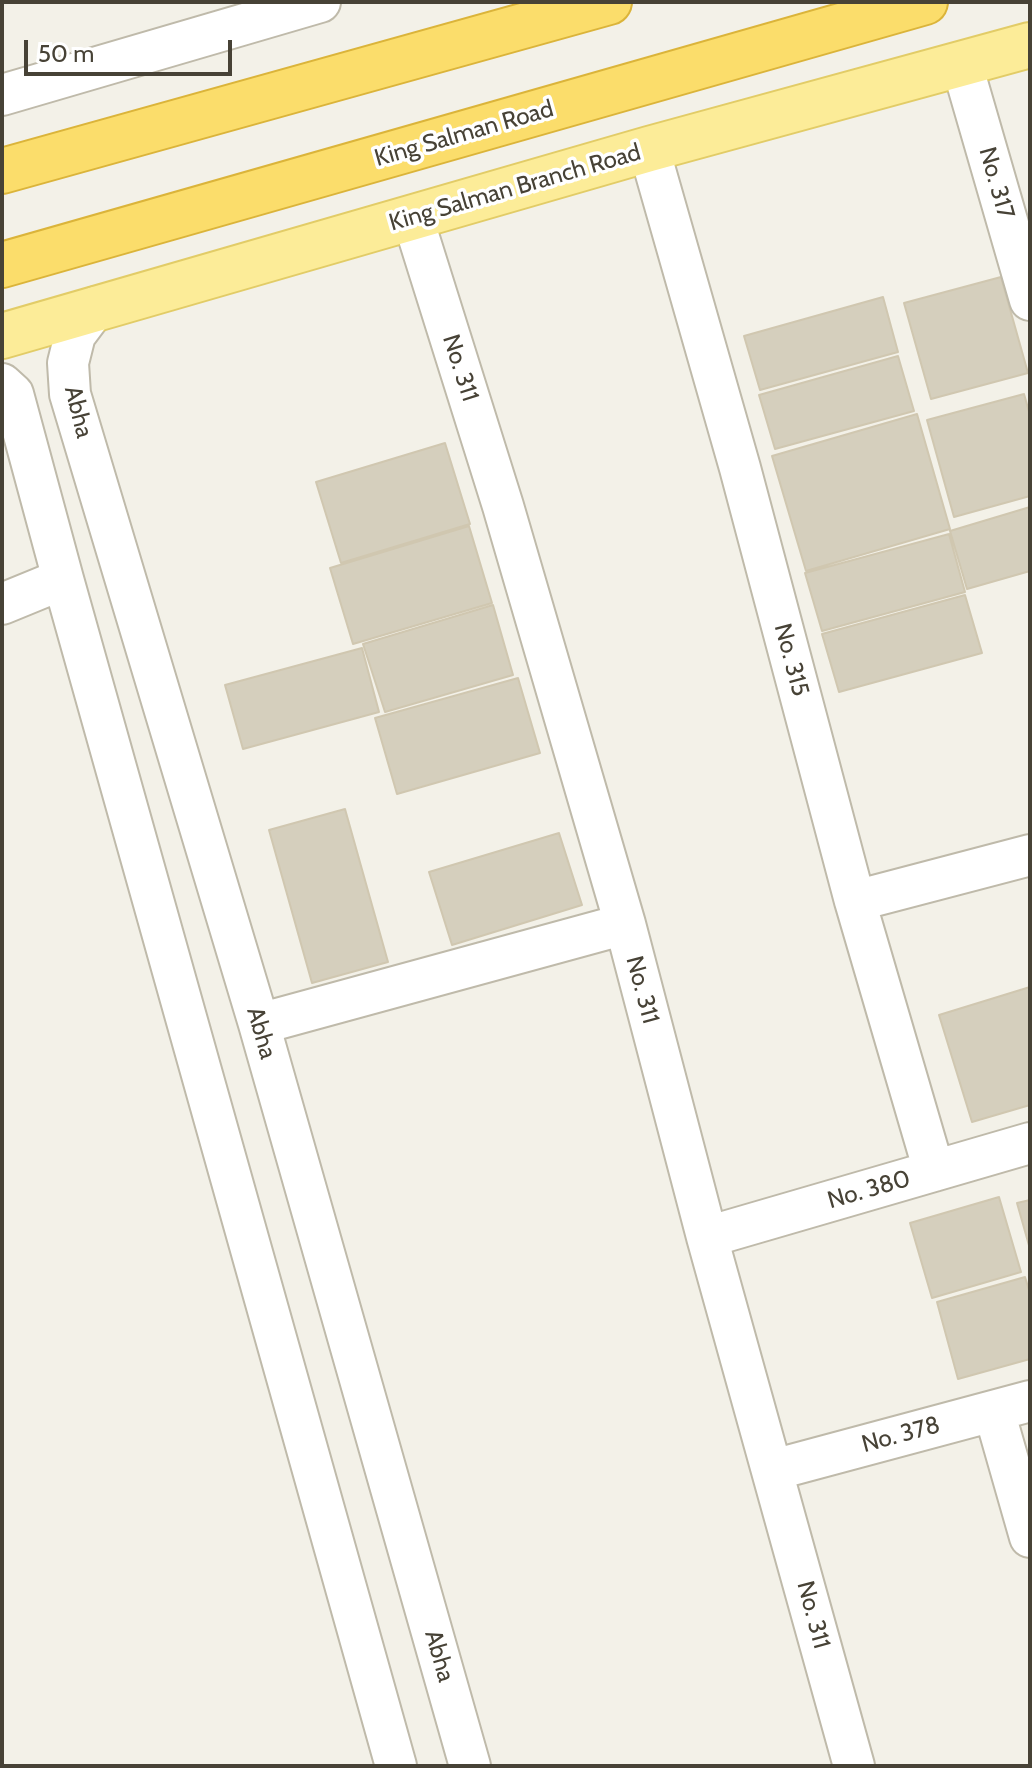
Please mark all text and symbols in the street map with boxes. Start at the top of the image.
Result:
scale bar [28,24,236,74]
text: 50 m [38,39,94,68]
street label: King Salman Road [371,95,557,173]
street label: King Salman Branch Road [386,138,644,238]
street label: No. 317 [972,144,1020,222]
street label: No. 311 [436,331,484,405]
street label: Abha [58,383,98,441]
street label: No. 315 [768,621,814,699]
street label: No. 311 [619,953,665,1027]
street label: Abha [240,1004,282,1062]
street label: No. 380 [824,1165,914,1215]
street label: No. 378 [859,1411,943,1459]
street label: No. 311 [790,1578,836,1652]
street label: Abha [418,1627,460,1685]

